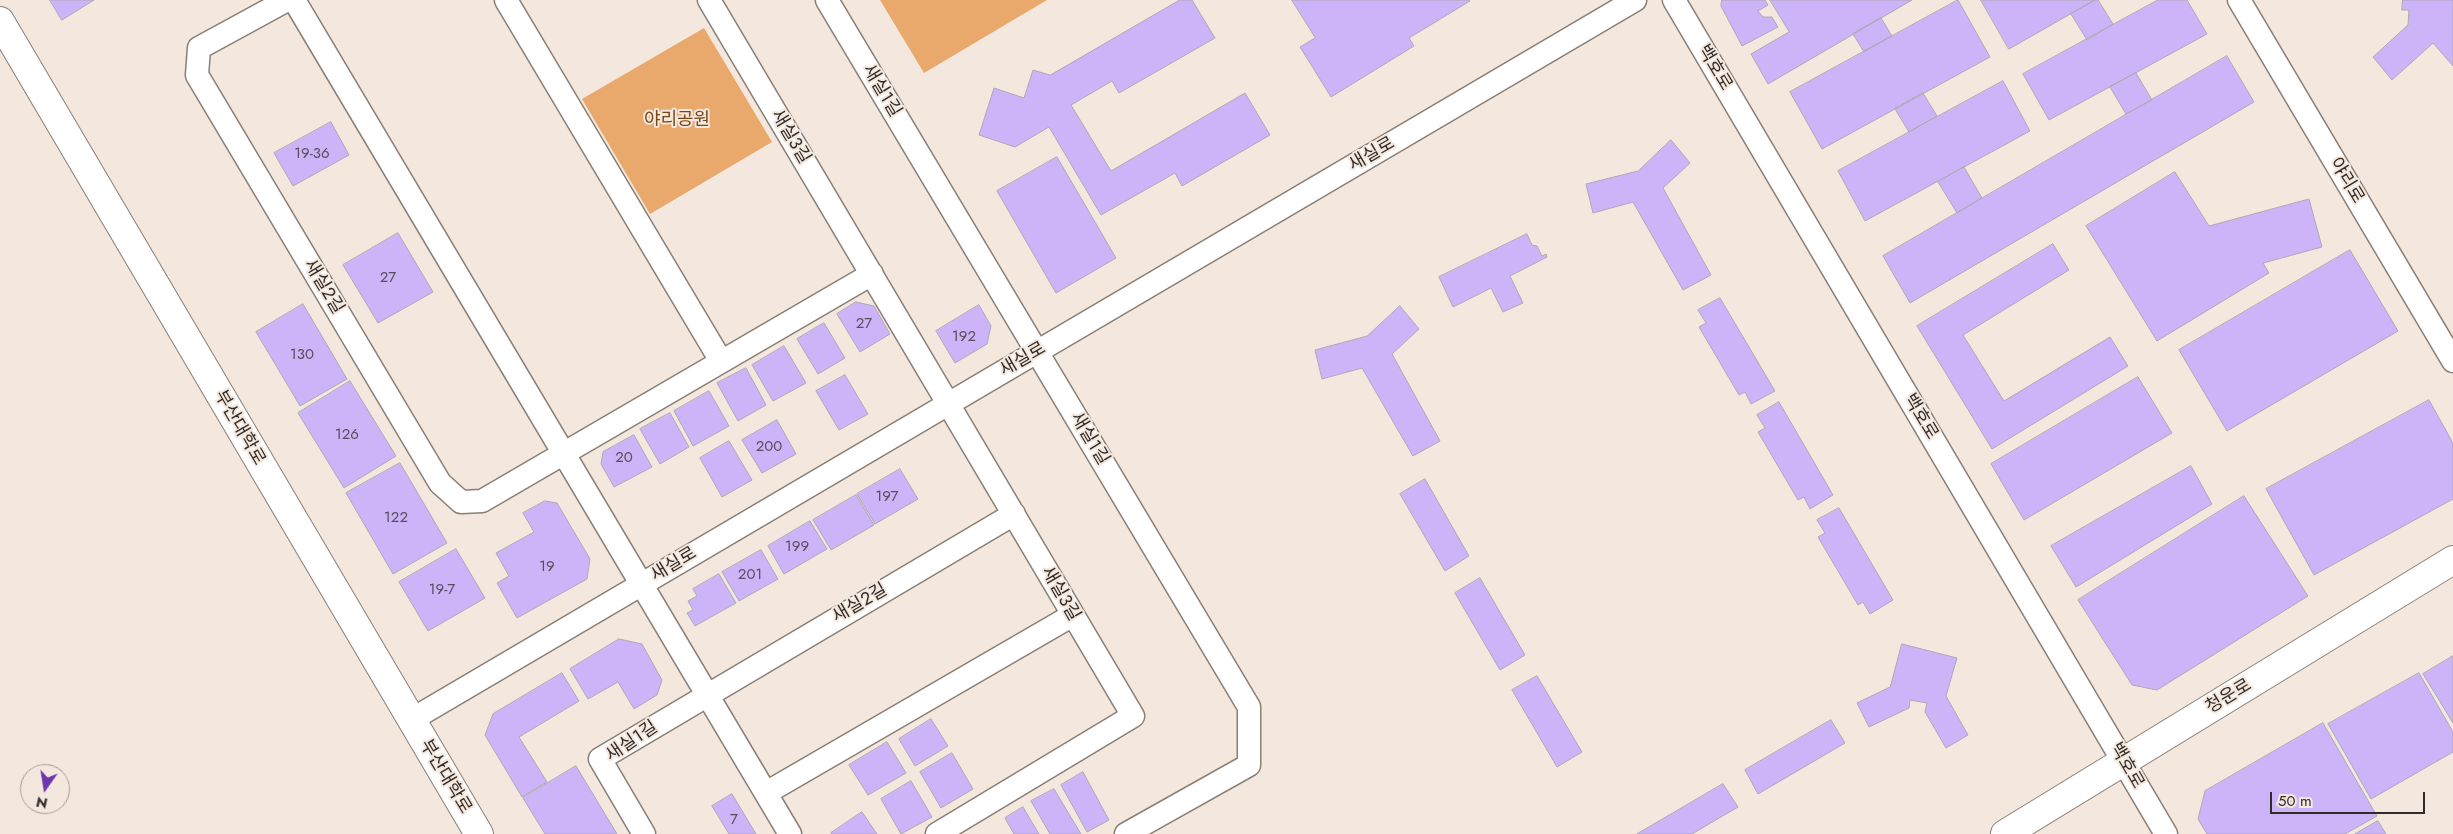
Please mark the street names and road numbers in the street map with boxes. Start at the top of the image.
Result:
street label: 백호로 [1692,41,1736,95]
street label: 새실1길 [857,61,905,121]
street label: 새실3길 [765,106,815,168]
street label: 새실로 [1345,133,1399,177]
street label: 야리로 [2324,154,2368,208]
street label: 새실2길 [298,256,348,318]
street label: 새실로 [996,338,1050,382]
street label: 부산대학로 [209,387,269,469]
street label: 백호로 [1898,390,1942,444]
street label: 새실1길 [1065,409,1113,469]
street label: 새실로 [647,543,701,587]
street label: 새실3길 [1036,563,1084,625]
street label: 새실2길 [829,580,891,628]
street label: 청운로 [2202,675,2256,719]
street label: 새실1길 [602,717,662,767]
street label: 부산대학로 [414,736,476,818]
street label: 백호로 [2104,739,2148,793]

